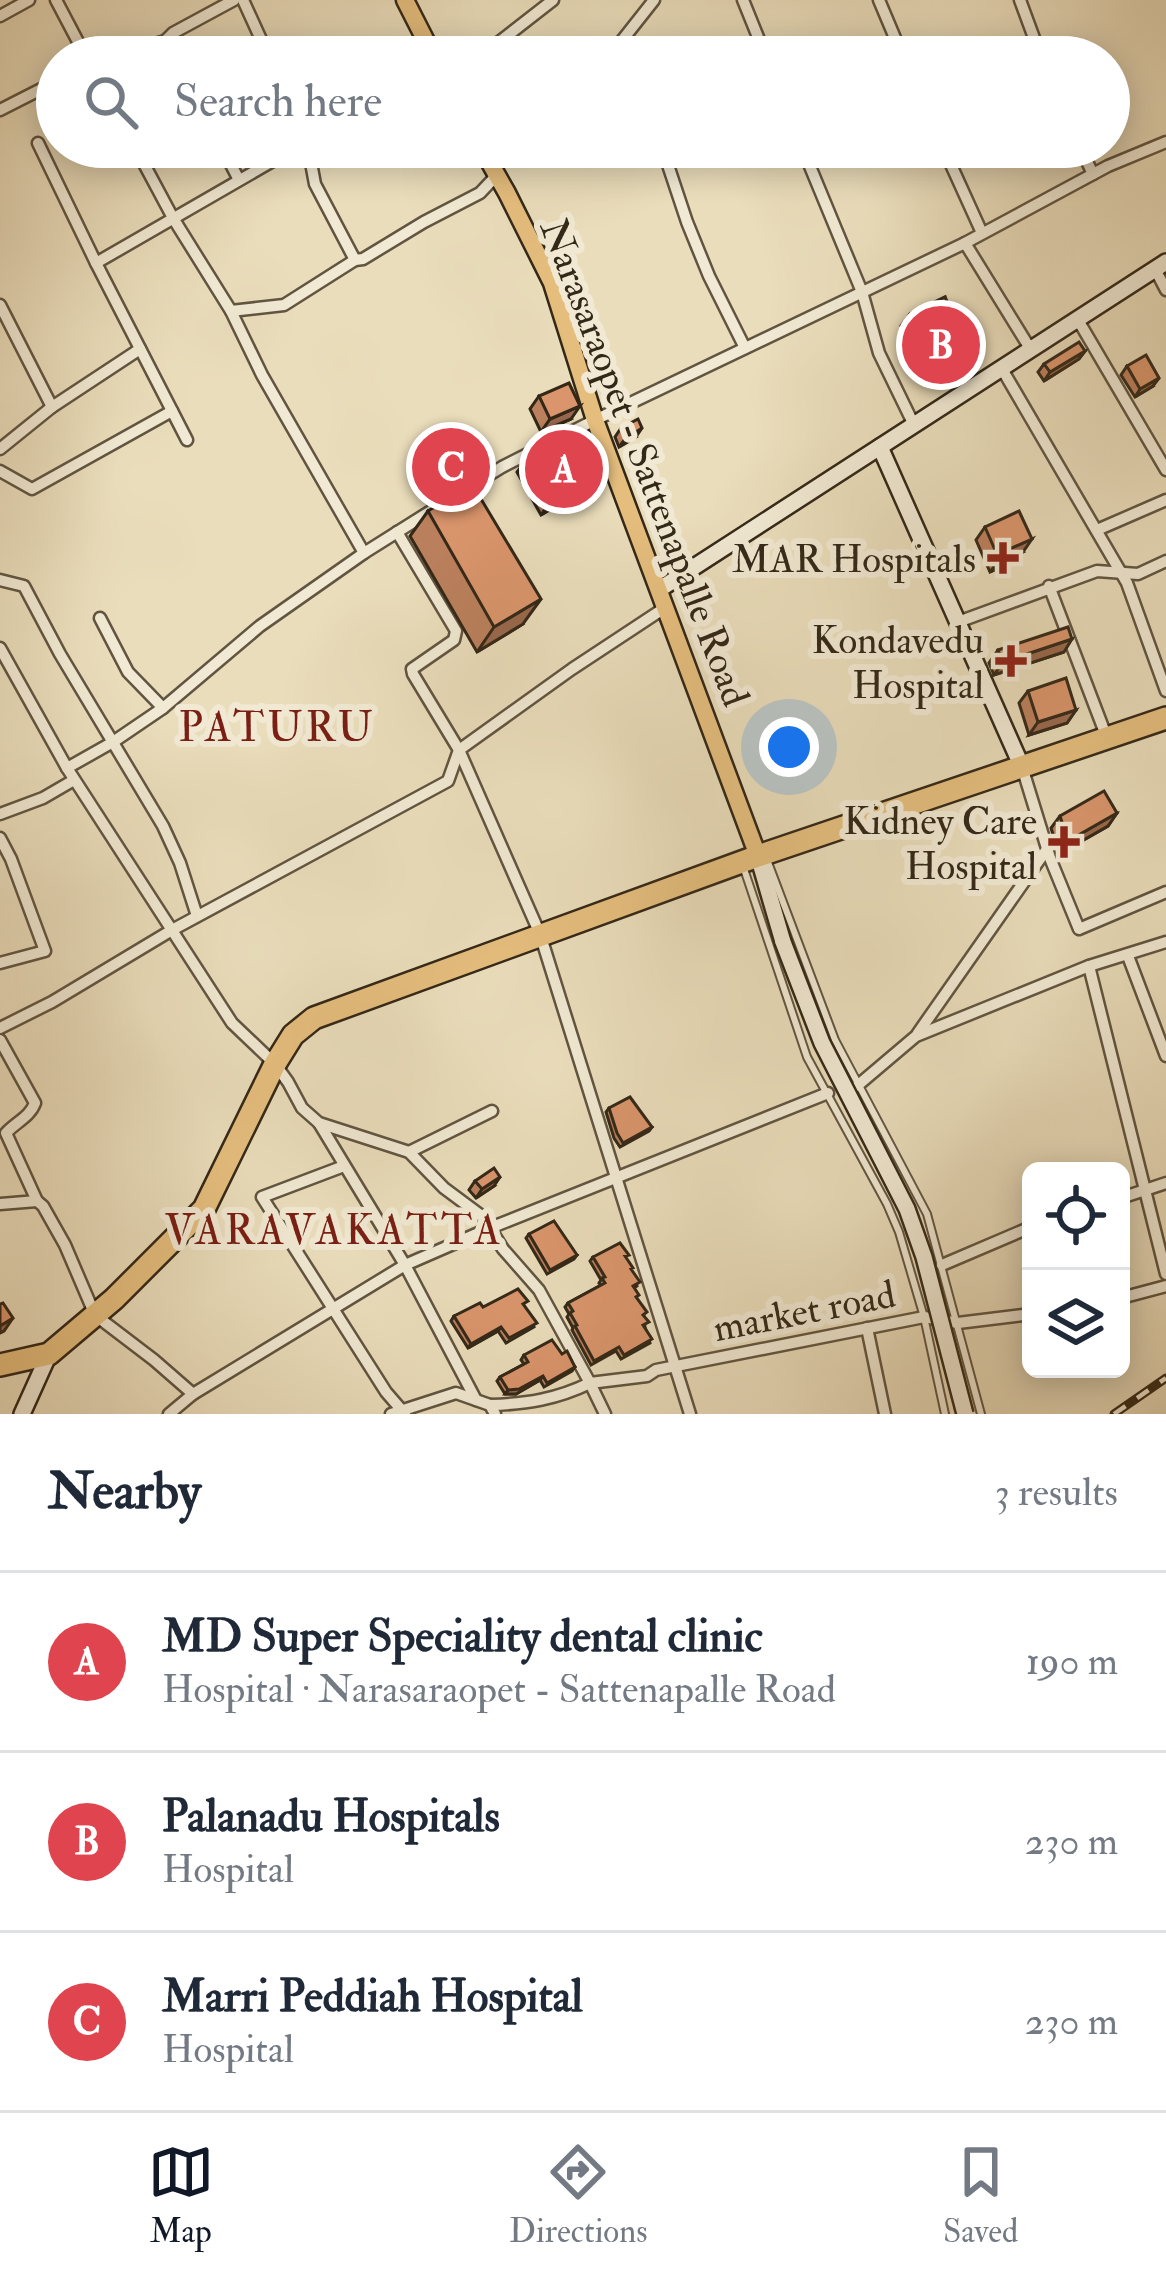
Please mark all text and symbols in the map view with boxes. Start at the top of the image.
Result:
search box [36,36,1130,168]
icon: search [78,69,144,135]
text: Search here [174,74,382,130]
street label: Narasaraopet - Sattenapalle Road [529,212,760,713]
pin: B [902,300,980,390]
pin: C [412,422,490,512]
pin: A [525,424,603,514]
place label: MAR Hospitals [732,535,976,584]
marker: MAR Hospitals [987,542,1019,574]
place label: Kondavedu Hospital [812,616,984,710]
marker: Kondavedu Hospital [995,645,1027,677]
district label: PATURU [178,702,376,754]
your location [759,717,819,777]
place label: Kidney Care Hospital [843,797,1037,891]
marker: Kidney Care Hospital [1048,826,1080,858]
map controls [1022,1162,1130,1378]
button: locate [1022,1162,1130,1270]
district label: VARAVAKATTA [165,1205,503,1257]
street label: market road [709,1270,899,1353]
button: layers [1022,1270,1130,1378]
text: Nearby [48,1460,201,1524]
text: 3 results [995,1468,1118,1517]
text: MD Super Speciality dental clinic [162,1609,763,1665]
text: A [75,1637,99,1686]
text: 190 m [1026,1637,1118,1686]
text: Hospital · Narasaraopet - Sattenapalle Road [162,1665,836,1714]
text: Palanadu Hospitals [162,1789,500,1845]
text: B [74,1817,100,1866]
text: 230 m [1025,1817,1118,1866]
text: Hospital [162,1845,294,1894]
text: Marri Peddiah Hospital [162,1969,583,2025]
text: C [73,1997,101,2046]
text: 230 m [1025,1997,1118,2046]
text: Hospital [162,2025,294,2074]
tab: Map [148,2139,214,2252]
tab: Directions [509,2139,648,2252]
tab: Saved [943,2139,1018,2252]

